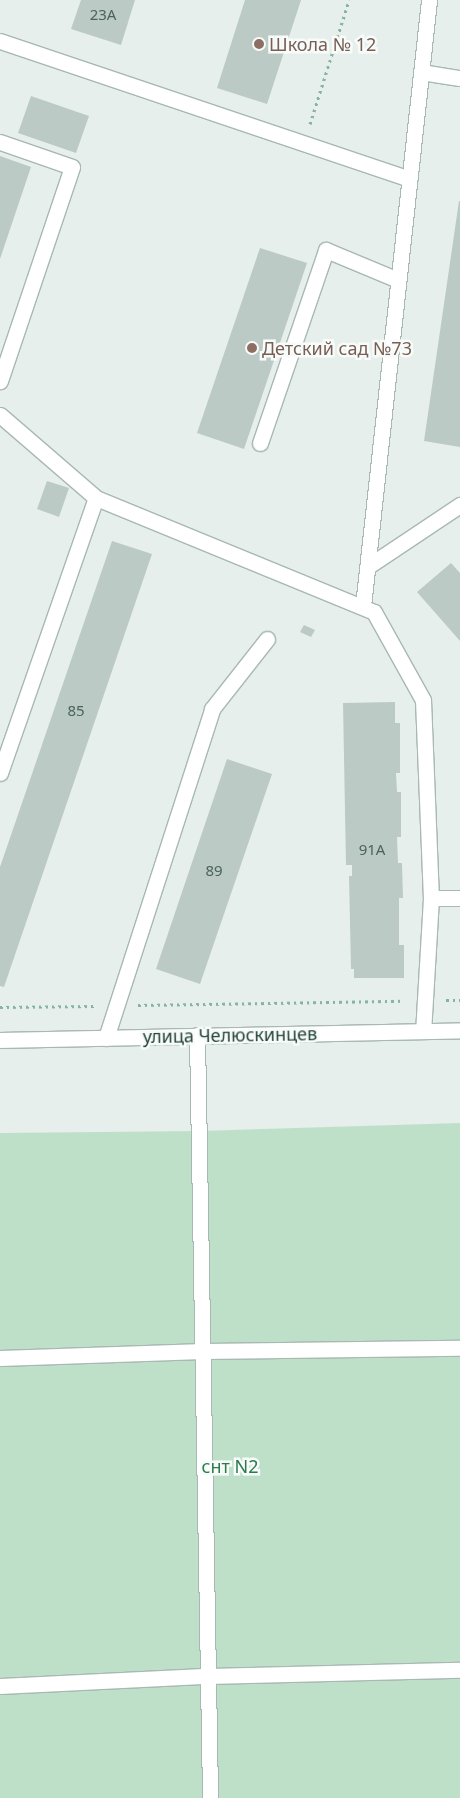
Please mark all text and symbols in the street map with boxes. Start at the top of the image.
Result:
house number: 23А [90,6,116,24]
place label: Школа № 12 [269,33,376,55]
marker: Школа № 12 [253,38,265,50]
place label: Детский сад №73 [262,337,412,359]
marker: Детский сад №73 [246,342,258,354]
house number: 85 [67,702,85,720]
house number: 91А [359,841,385,859]
house number: 89 [205,862,223,880]
street label: улица Челюскинцев [143,1023,317,1047]
park label: снт N2 [202,1455,258,1477]

